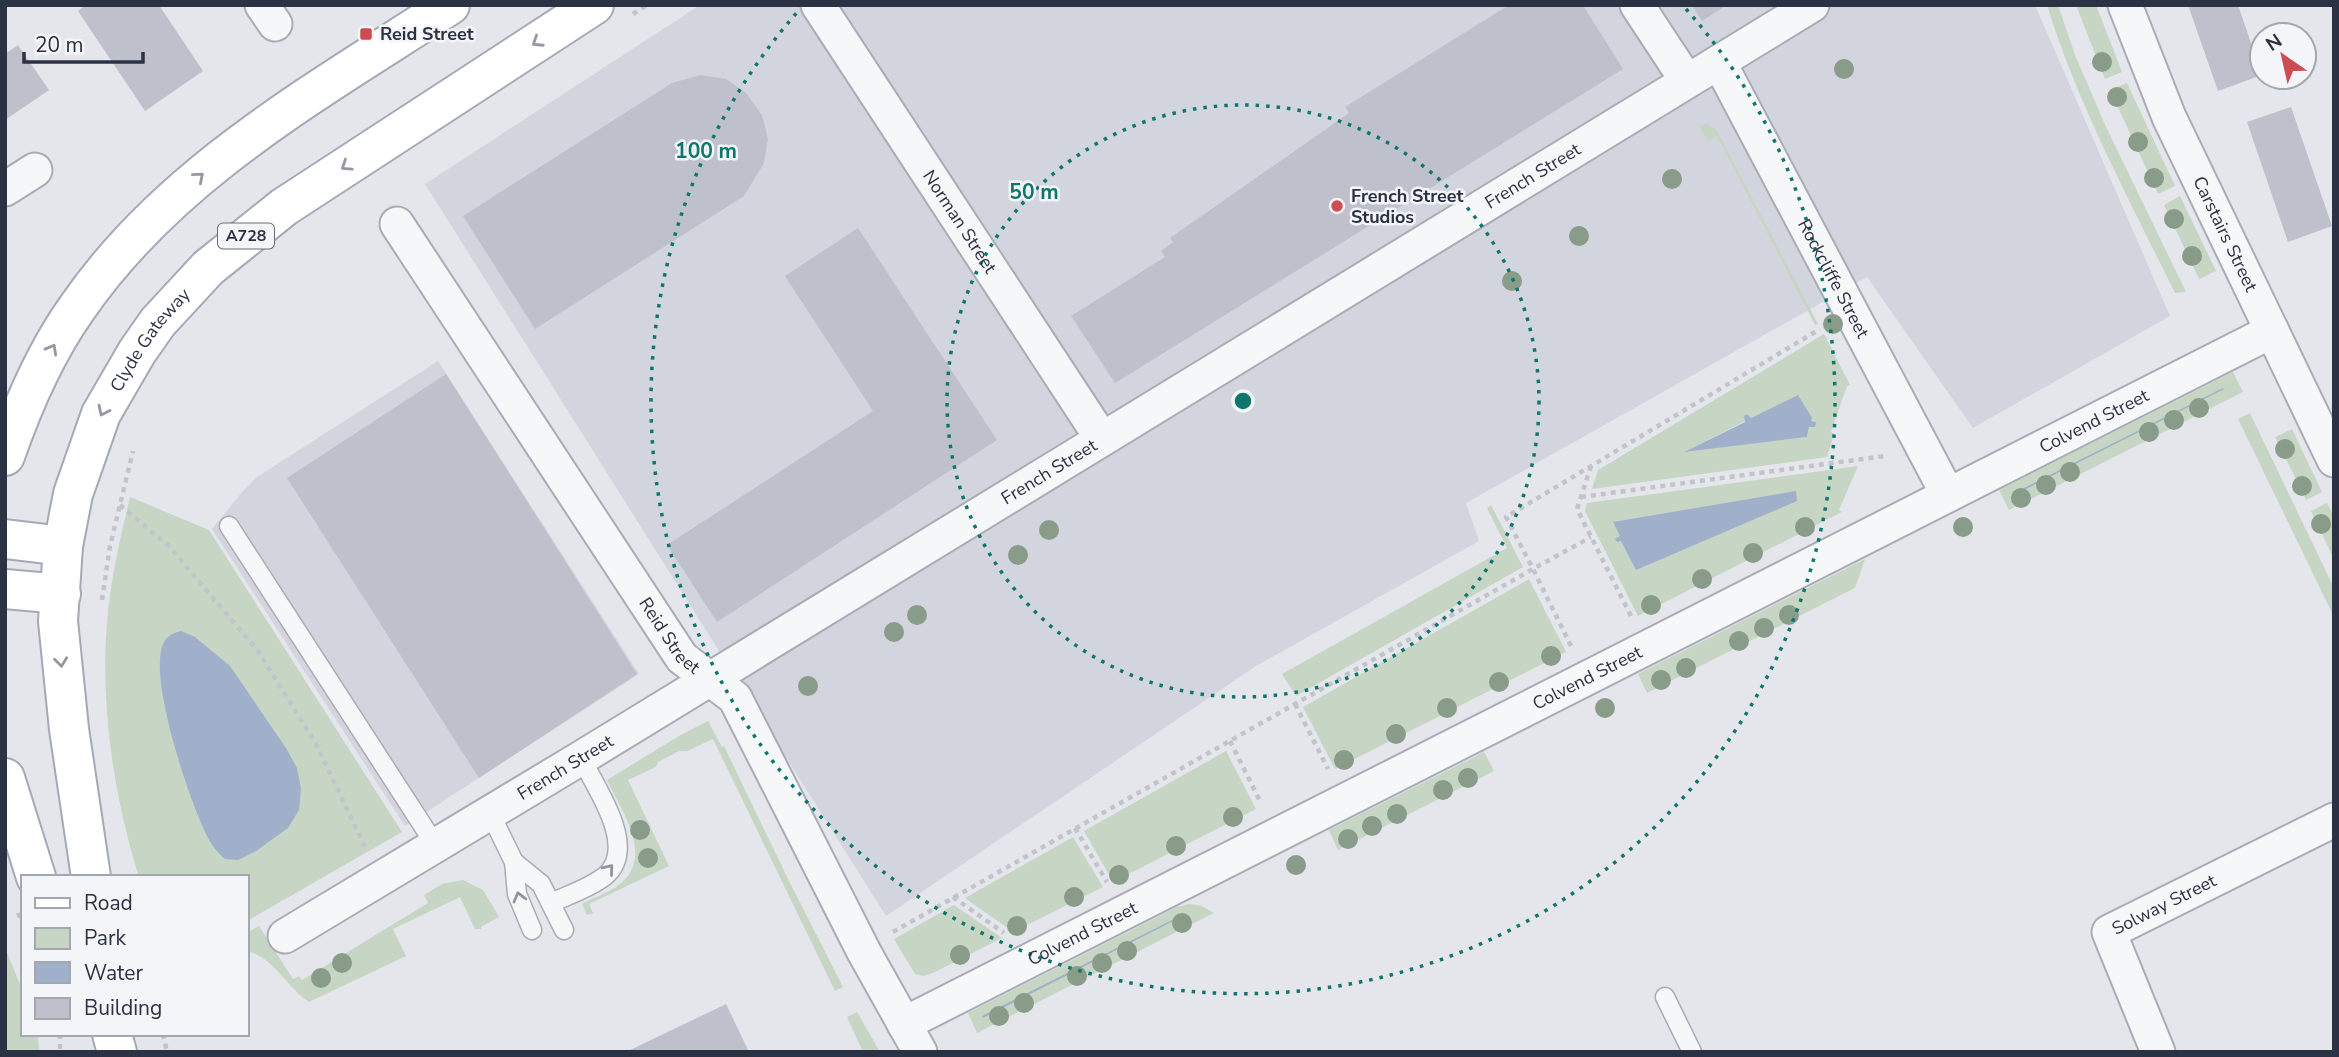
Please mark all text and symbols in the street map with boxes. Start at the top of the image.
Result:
scale bar [24,21,144,65]
north arrow [2248,21,2318,91]
place label: Reid Street [380,22,474,46]
marker: Reid Street [358,26,374,42]
text: N [2261,28,2287,57]
text: 20 m [35,31,84,59]
one-way arrow [532,34,545,47]
text: 100 m [675,137,737,165]
street label: French Street [1480,137,1586,214]
one-way arrow [341,158,354,171]
street label: Norman Street [917,165,1003,279]
street label: Carstairs Street [2187,172,2263,296]
one-way arrow [190,173,203,185]
text: 50 m [1009,178,1059,206]
place label: French Street Studios [1351,184,1464,229]
marker: French Street Studios [1329,198,1345,214]
street label: Rockcliffe Street [1792,215,1875,343]
road number: A728 [218,224,274,248]
street label: Clyde Gateway [104,282,196,396]
one-way arrow [44,344,57,356]
street label: Colvend Street [2035,383,2154,459]
centre of rings [1231,389,1255,413]
one-way arrow [98,404,112,416]
street label: French Street [997,433,1102,510]
street label: Reid Street [633,593,706,680]
street label: Colvend Street [1528,640,1647,716]
one-way arrow [54,657,69,668]
street label: French Street [513,729,618,806]
one-way arrow [601,865,613,878]
street label: Solway Street [2108,868,2221,941]
legend [21,875,248,1036]
text: Road [84,889,133,917]
one-way arrow [513,891,527,903]
street label: Colvend Street [1024,896,1142,971]
text: Park [84,924,126,952]
text: Water [84,959,143,987]
text: Building [84,994,162,1022]

